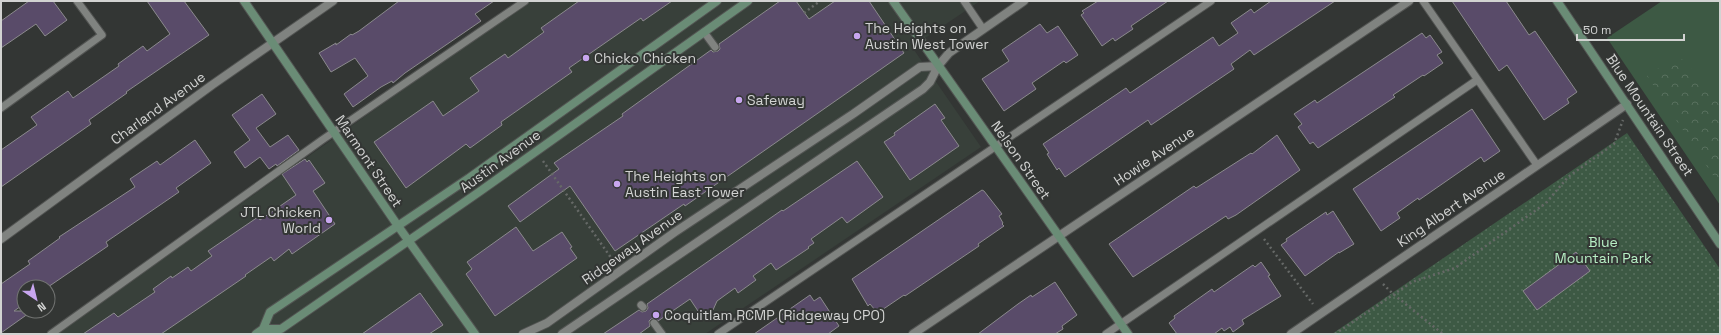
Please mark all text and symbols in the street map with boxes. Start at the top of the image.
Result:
scale bar [1577,16,1684,42]
place label: The Heights on Austin West Tower [865,19,989,53]
text: 50 m [1583,22,1611,38]
marker: The Heights on Austin West Tower [852,31,862,41]
place label: Chicko Chicken [594,49,696,67]
street label: Blue Mountain Street [1602,50,1698,180]
marker: Chicko Chicken [581,53,591,63]
street label: Charland Avenue [107,68,209,148]
place label: Safeway [747,91,805,109]
marker: Safeway [734,95,744,105]
street label: Marmont Street [332,111,406,211]
street label: Nelson Street [987,117,1055,203]
street label: Howie Avenue [1110,122,1198,190]
street label: Austin Avenue [456,126,544,196]
street label: King Albert Avenue [1393,165,1509,251]
place label: The Heights on Austin East Tower [625,167,744,201]
marker: The Heights on Austin East Tower [612,179,622,189]
place label: JTL Chicken World [240,203,321,237]
street label: Ridgeway Avenue [578,206,686,288]
marker: JTL Chicken World [324,215,334,225]
park label: Blue Mountain Park [1555,233,1652,267]
north arrow [16,279,56,319]
text: N [35,299,49,315]
place label: Coquitlam RCMP (Ridgeway CPO) [664,306,885,324]
marker: Coquitlam RCMP (Ridgeway CPO) [651,310,661,320]

